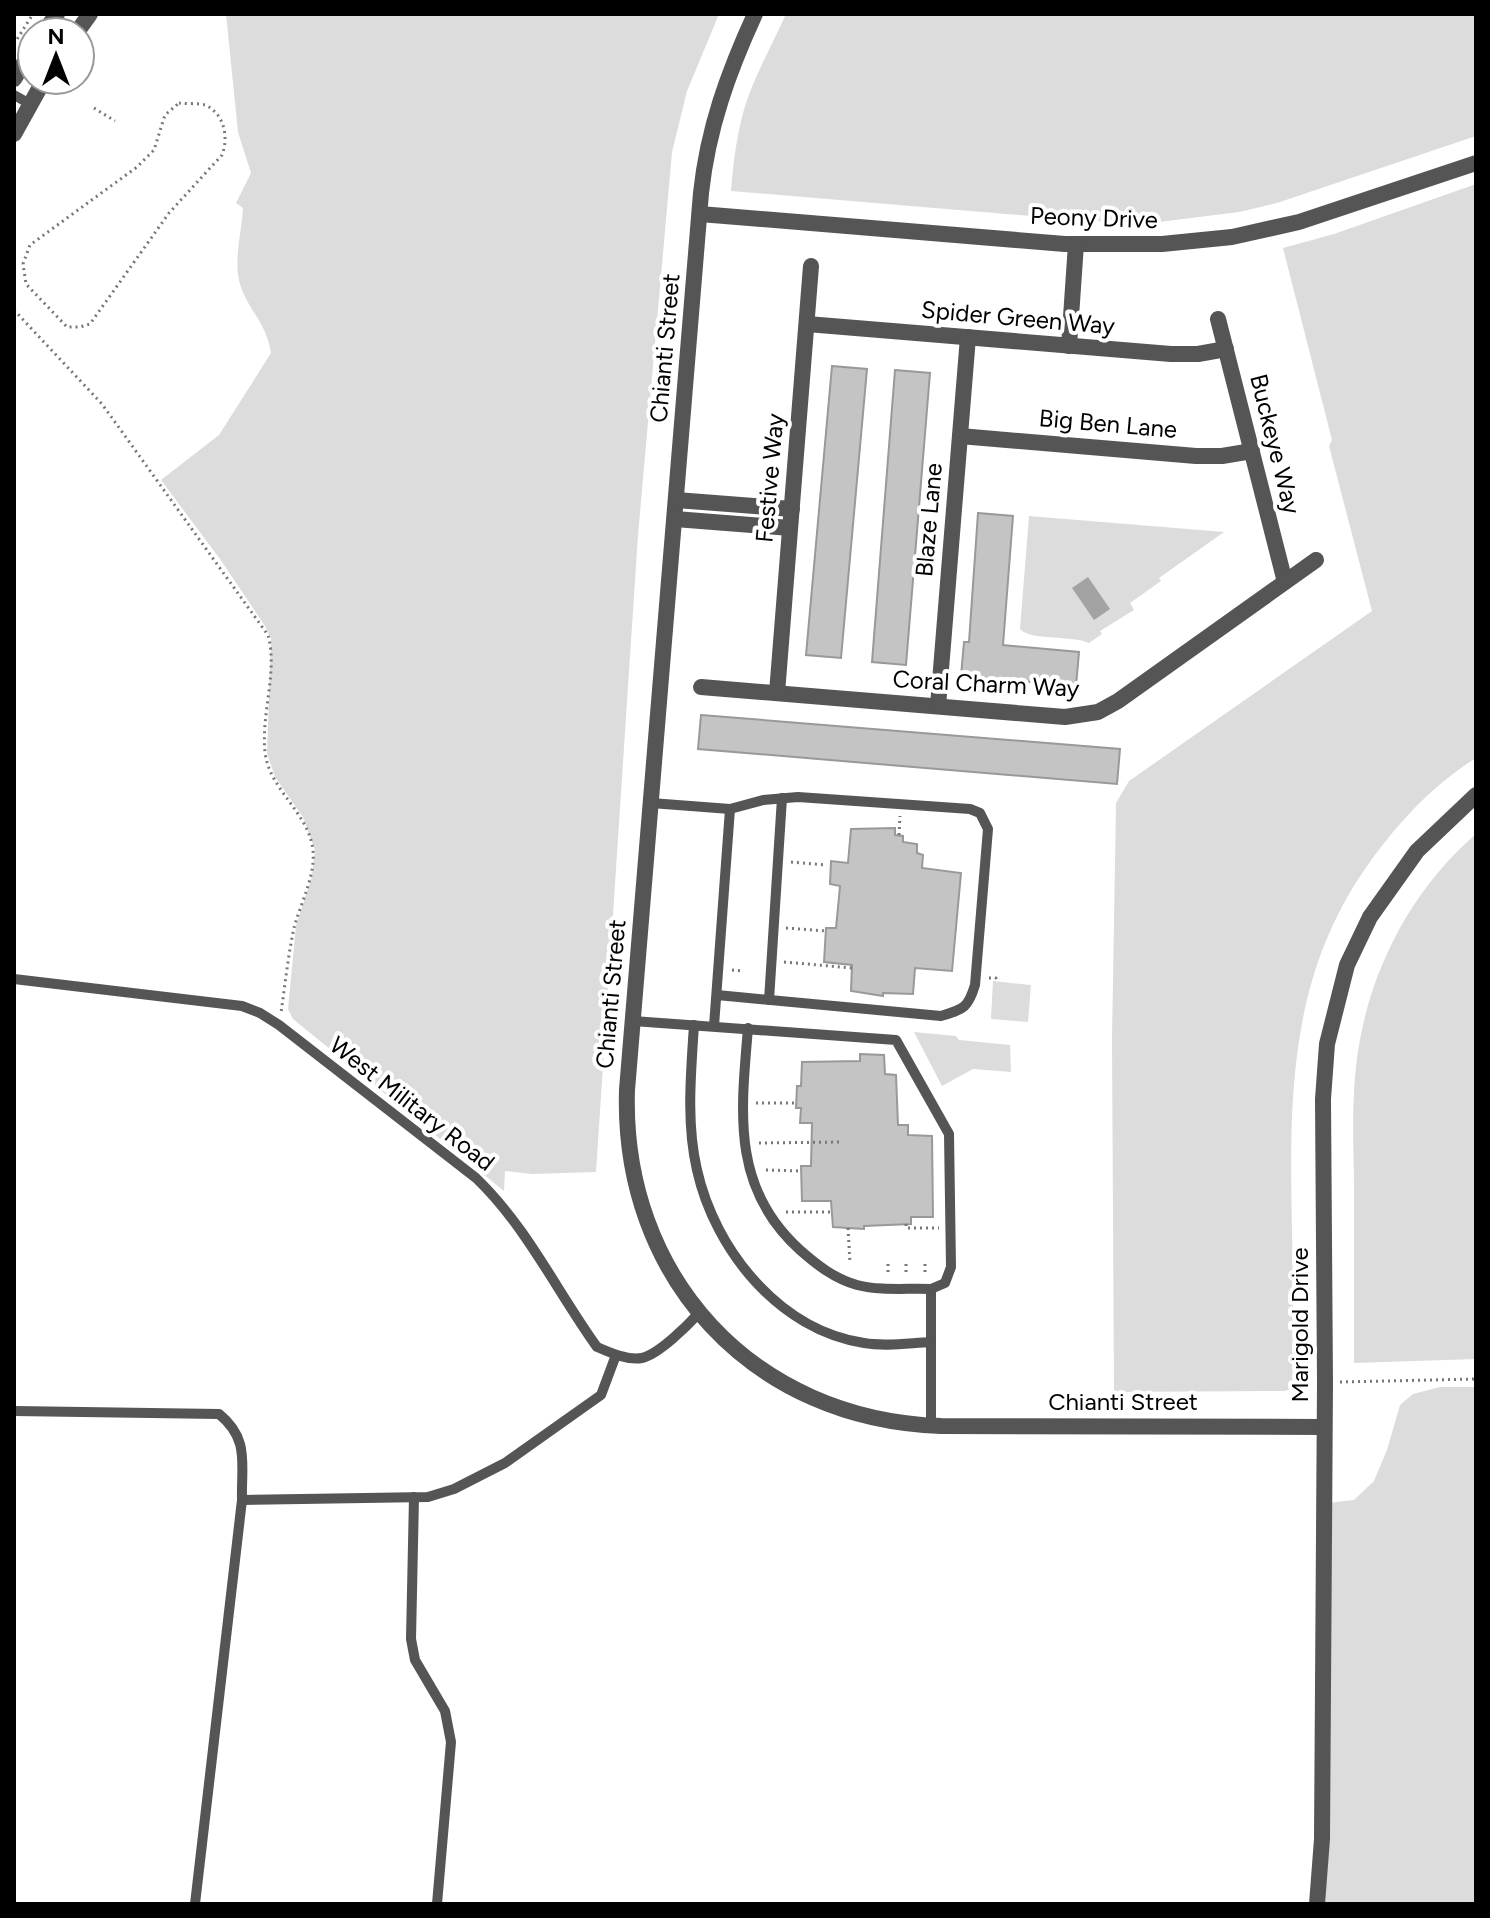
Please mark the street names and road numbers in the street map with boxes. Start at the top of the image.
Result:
street label: Peony Drive [1030,201,1158,234]
street label: Chianti Street [644,272,685,424]
street label: Spider Green Way [920,295,1116,340]
street label: Buckeye Way [1244,371,1307,517]
street label: Big Ben Lane [1038,403,1178,444]
street label: Festive Way [749,412,790,544]
street label: Blaze Lane [909,462,948,578]
street label: Coral Charm Way [892,664,1080,703]
street label: Chianti Street [590,918,631,1070]
street label: West Military Road [324,1030,501,1177]
street label: Marigold Drive [1285,1248,1314,1403]
street label: Chianti Street [1048,1387,1198,1416]

